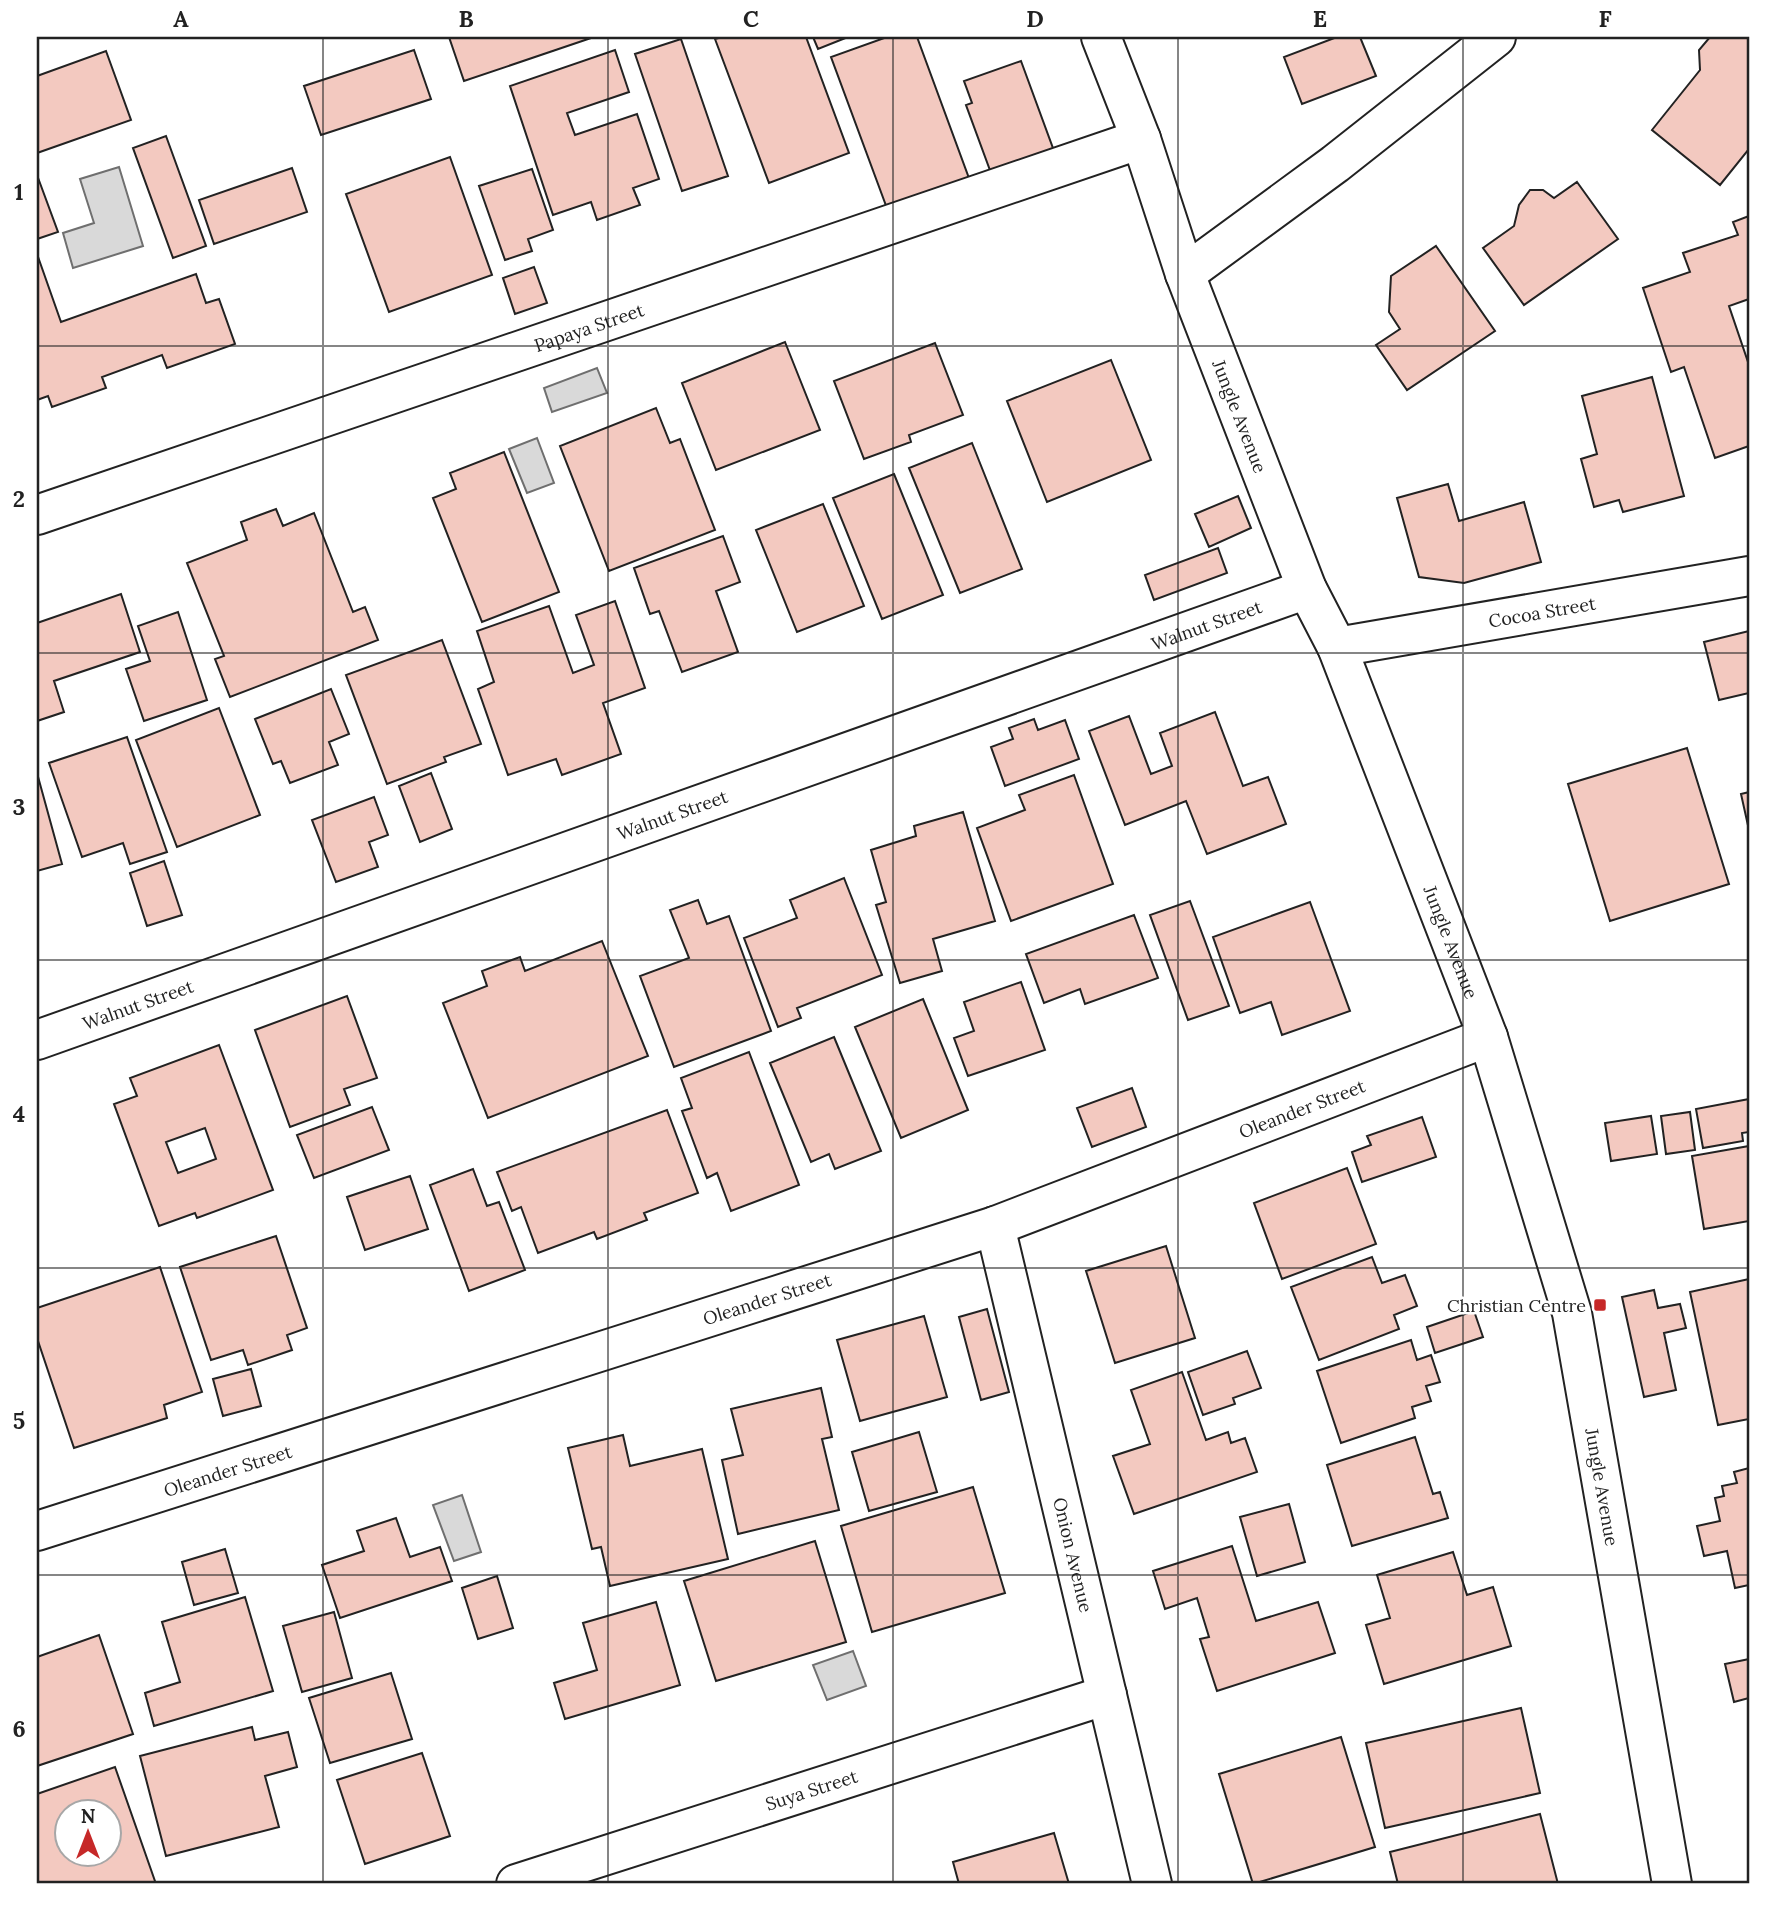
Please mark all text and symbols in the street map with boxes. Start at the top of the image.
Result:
text: A [173,4,189,33]
text: B [458,4,474,33]
text: C [743,4,759,33]
text: D [1026,4,1044,33]
text: E [1313,4,1327,33]
text: F [1598,4,1612,33]
text: 1 [14,177,24,206]
street label: Papaya Street [531,298,647,356]
street label: Jungle Avenue [1207,355,1272,476]
text: 2 [13,484,25,513]
street label: Cocoa Street [1487,591,1597,632]
street label: Walnut Street [1148,594,1265,655]
street label: Walnut Street [614,784,731,845]
text: 3 [13,792,25,821]
street label: Jungle Avenue [1419,881,1484,1002]
street label: Walnut Street [79,974,196,1034]
street label: Oleander Street [1235,1074,1368,1143]
text: 4 [13,1099,25,1128]
street label: Oleander Street [700,1267,834,1330]
place label: Christian Centre [1447,1294,1586,1317]
marker: Christian Centre [1592,1297,1608,1313]
text: 5 [13,1406,25,1435]
street label: Jungle Avenue [1581,1425,1624,1548]
street label: Oleander Street [161,1439,295,1502]
street label: Onion Avenue [1049,1495,1098,1615]
text: 6 [12,1714,26,1743]
street label: Suya Street [762,1764,860,1815]
north arrow [52,1798,122,1868]
text: N [81,1804,96,1828]

